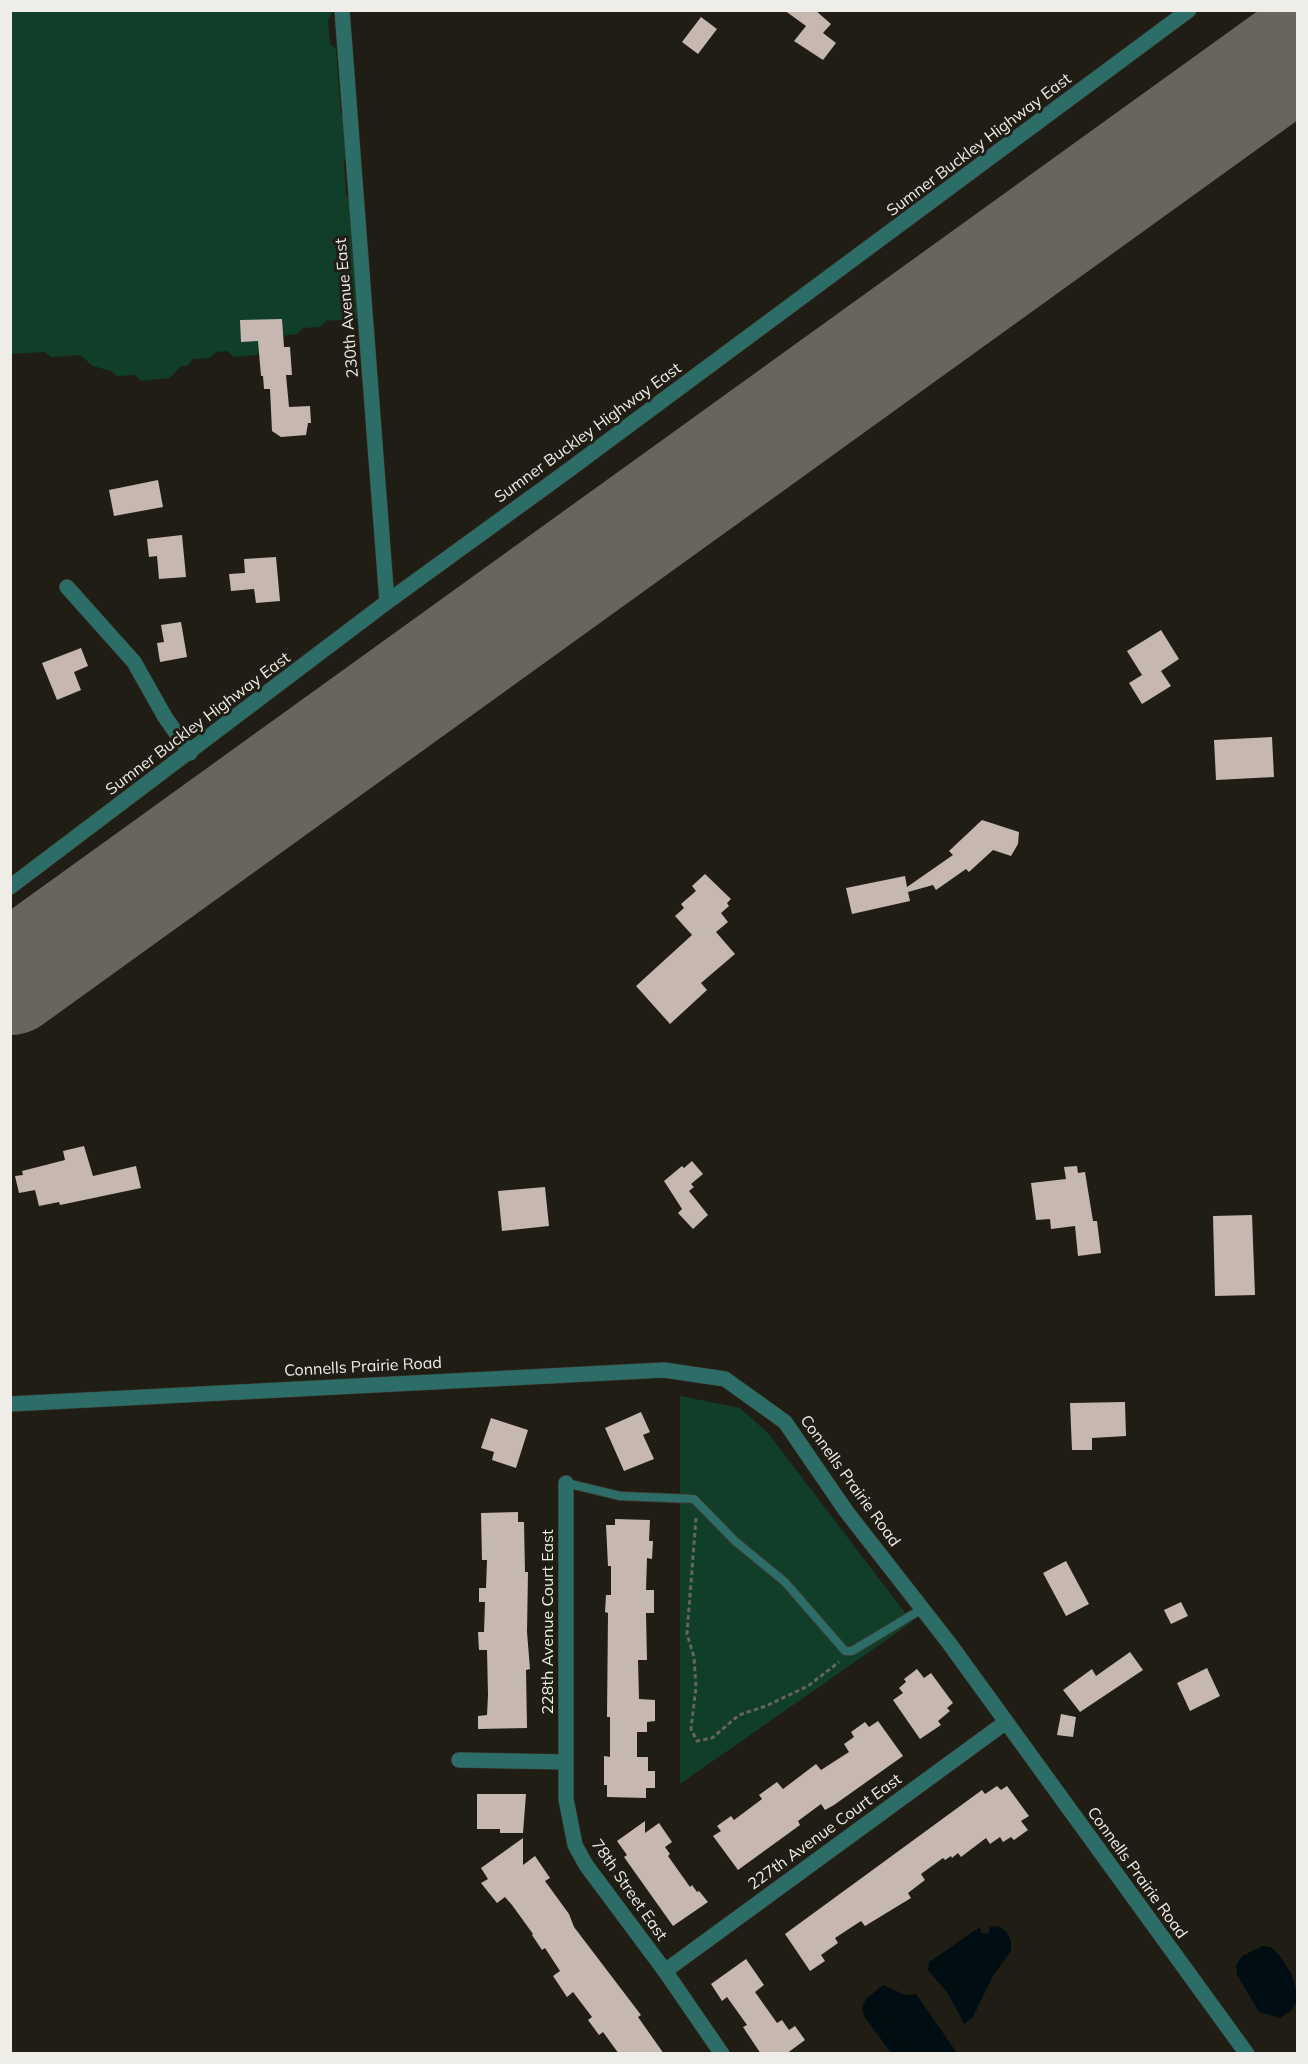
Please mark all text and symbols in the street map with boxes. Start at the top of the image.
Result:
street label: Sumner Buckley Highway East [883,69,1075,221]
street label: 230th Avenue East [331,237,363,379]
street label: Sumner Buckley Highway East [491,359,685,507]
street label: Sumner Buckley Highway East [102,648,294,800]
street label: Connells Prairie Road [284,1353,442,1381]
street label: Connells Prairie Road [796,1412,904,1550]
street label: 228th Avenue Court East [538,1530,558,1714]
street label: 227th Avenue Court East [745,1770,905,1894]
street label: Connells Prairie Road [1083,1804,1191,1942]
street label: 78th Street East [587,1836,671,1944]

